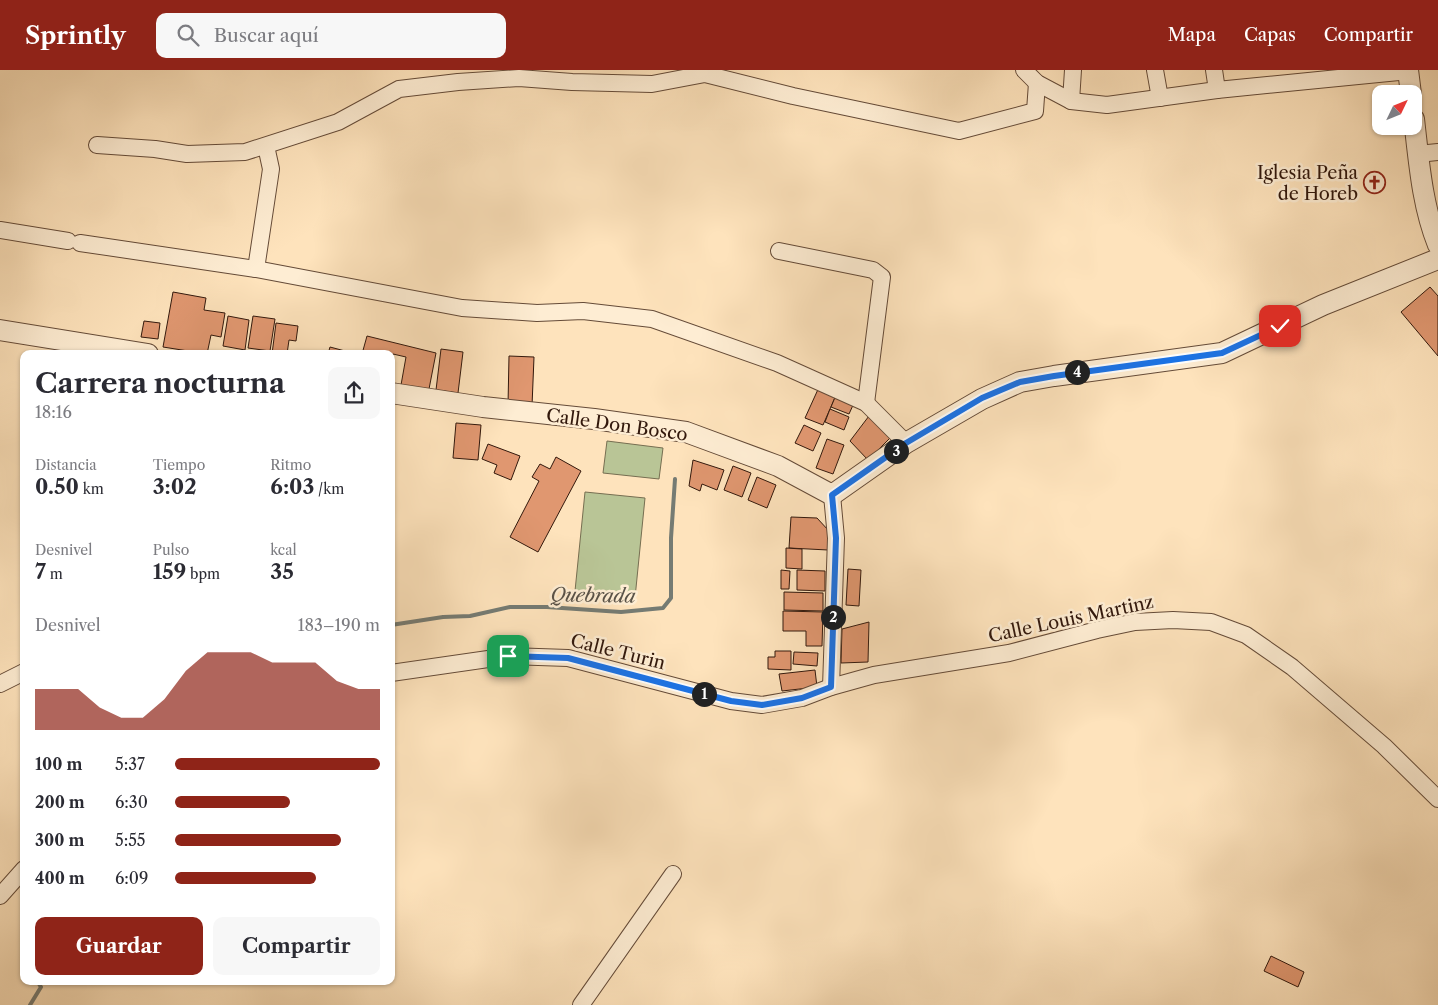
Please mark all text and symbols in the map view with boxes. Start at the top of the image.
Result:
search box [156,13,506,58]
text: Sprintly [25,21,126,50]
icon: search [174,21,202,49]
text: Buscar aquí [214,24,319,47]
text: Mapa [1168,24,1216,46]
text: Capas [1244,24,1296,46]
text: Compartir [1324,24,1413,46]
north arrow [1372,85,1422,135]
map controls [1372,85,1422,135]
place label: Iglesia Peña de Horeb [1257,162,1359,205]
church icon: Iglesia Peña de Horeb [1362,171,1386,195]
pin [1259,305,1301,347]
icon: check [1266,312,1294,340]
pin: 4 [1064,360,1090,384]
text: 4 [1073,363,1082,381]
text: Carrera nocturna [35,366,285,400]
button: share [328,367,380,419]
text: 18:16 [35,402,72,422]
street label: Calle Don Bosco [545,404,689,446]
pin: 3 [884,438,908,464]
text: 3 [893,442,900,460]
text: Distancia [35,456,97,474]
text: Tiempo [153,456,205,474]
text: Ritmo [270,456,311,474]
text: 0.50 [35,474,79,499]
text: 3:02 [153,474,197,499]
text: 6:03 [270,474,314,499]
text: km [79,480,104,498]
text: /km [314,480,344,498]
text: Desnivel [35,541,92,559]
text: Pulso [153,541,189,559]
text: kcal [270,541,297,559]
text: 7 [35,559,46,584]
text: 159 [153,559,186,584]
text: 35 [270,559,294,584]
text: m [46,565,63,583]
text: bpm [186,565,220,583]
water label: Quebrada [550,583,637,608]
street label: Calle Louis Martinz [986,591,1156,647]
pin: 2 [820,604,846,630]
text: 2 [829,608,838,626]
text: Desnivel [35,615,101,635]
text: 183–190 m [298,615,380,635]
street label: Calle Turin [568,630,668,674]
pin [487,635,529,677]
icon: arrive [494,642,522,670]
pin: 1 [692,682,716,706]
text: 1 [701,685,708,703]
text: 100 m [35,754,82,774]
text: 5:37 [115,754,145,774]
text: 200 m [35,792,85,812]
text: 6:30 [115,792,148,812]
text: 300 m [35,830,84,850]
text: 5:55 [115,830,146,850]
text: 400 m [35,868,85,888]
text: 6:09 [115,868,148,888]
button: Guardar [35,917,203,975]
button: Compartir [213,917,380,975]

